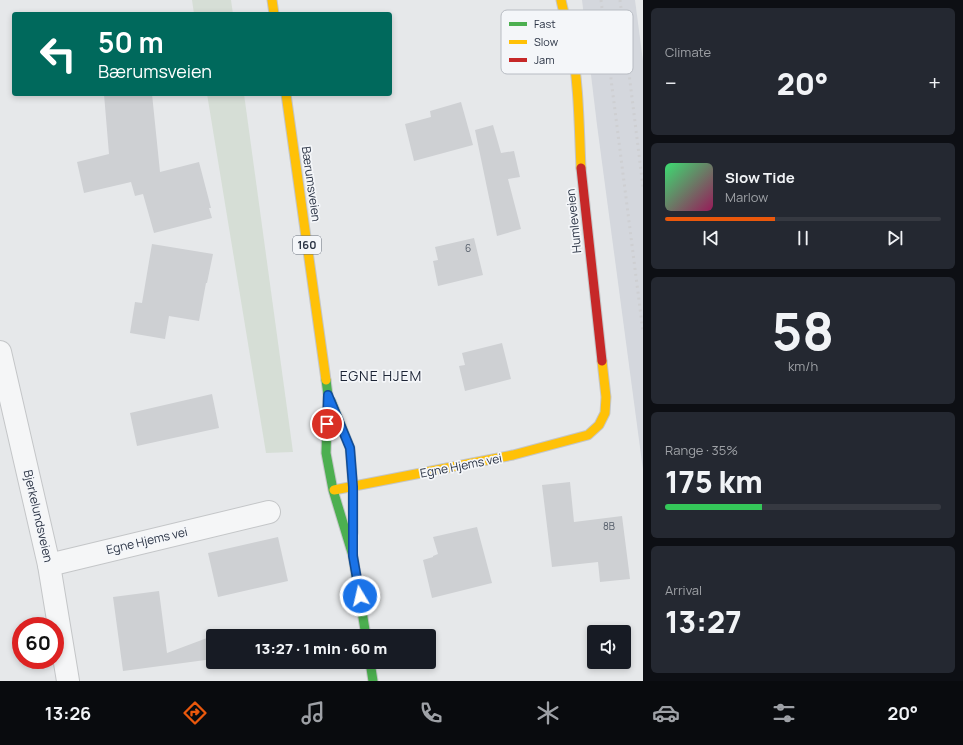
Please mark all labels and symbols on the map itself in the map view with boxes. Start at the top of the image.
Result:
legend [501,10,633,74]
text: Fast [534,16,556,31]
text: Slow [534,34,559,49]
text: Jam [534,52,555,67]
street label: Bærumsveien [298,145,325,223]
street label: Humleveien [562,188,585,254]
road number: 160 [293,236,321,254]
house number: 6 [465,241,471,255]
district label: EGNE HJEM [340,366,422,385]
pin [310,407,344,441]
street label: Egne Hjems vei [419,449,503,482]
street label: Bjerkelundsveien [20,468,57,564]
house number: 8B [603,519,615,533]
street label: Egne Hjems vei [105,523,189,558]
position arrow [339,575,381,617]
speed limit sign: 60 [12,617,64,669]

